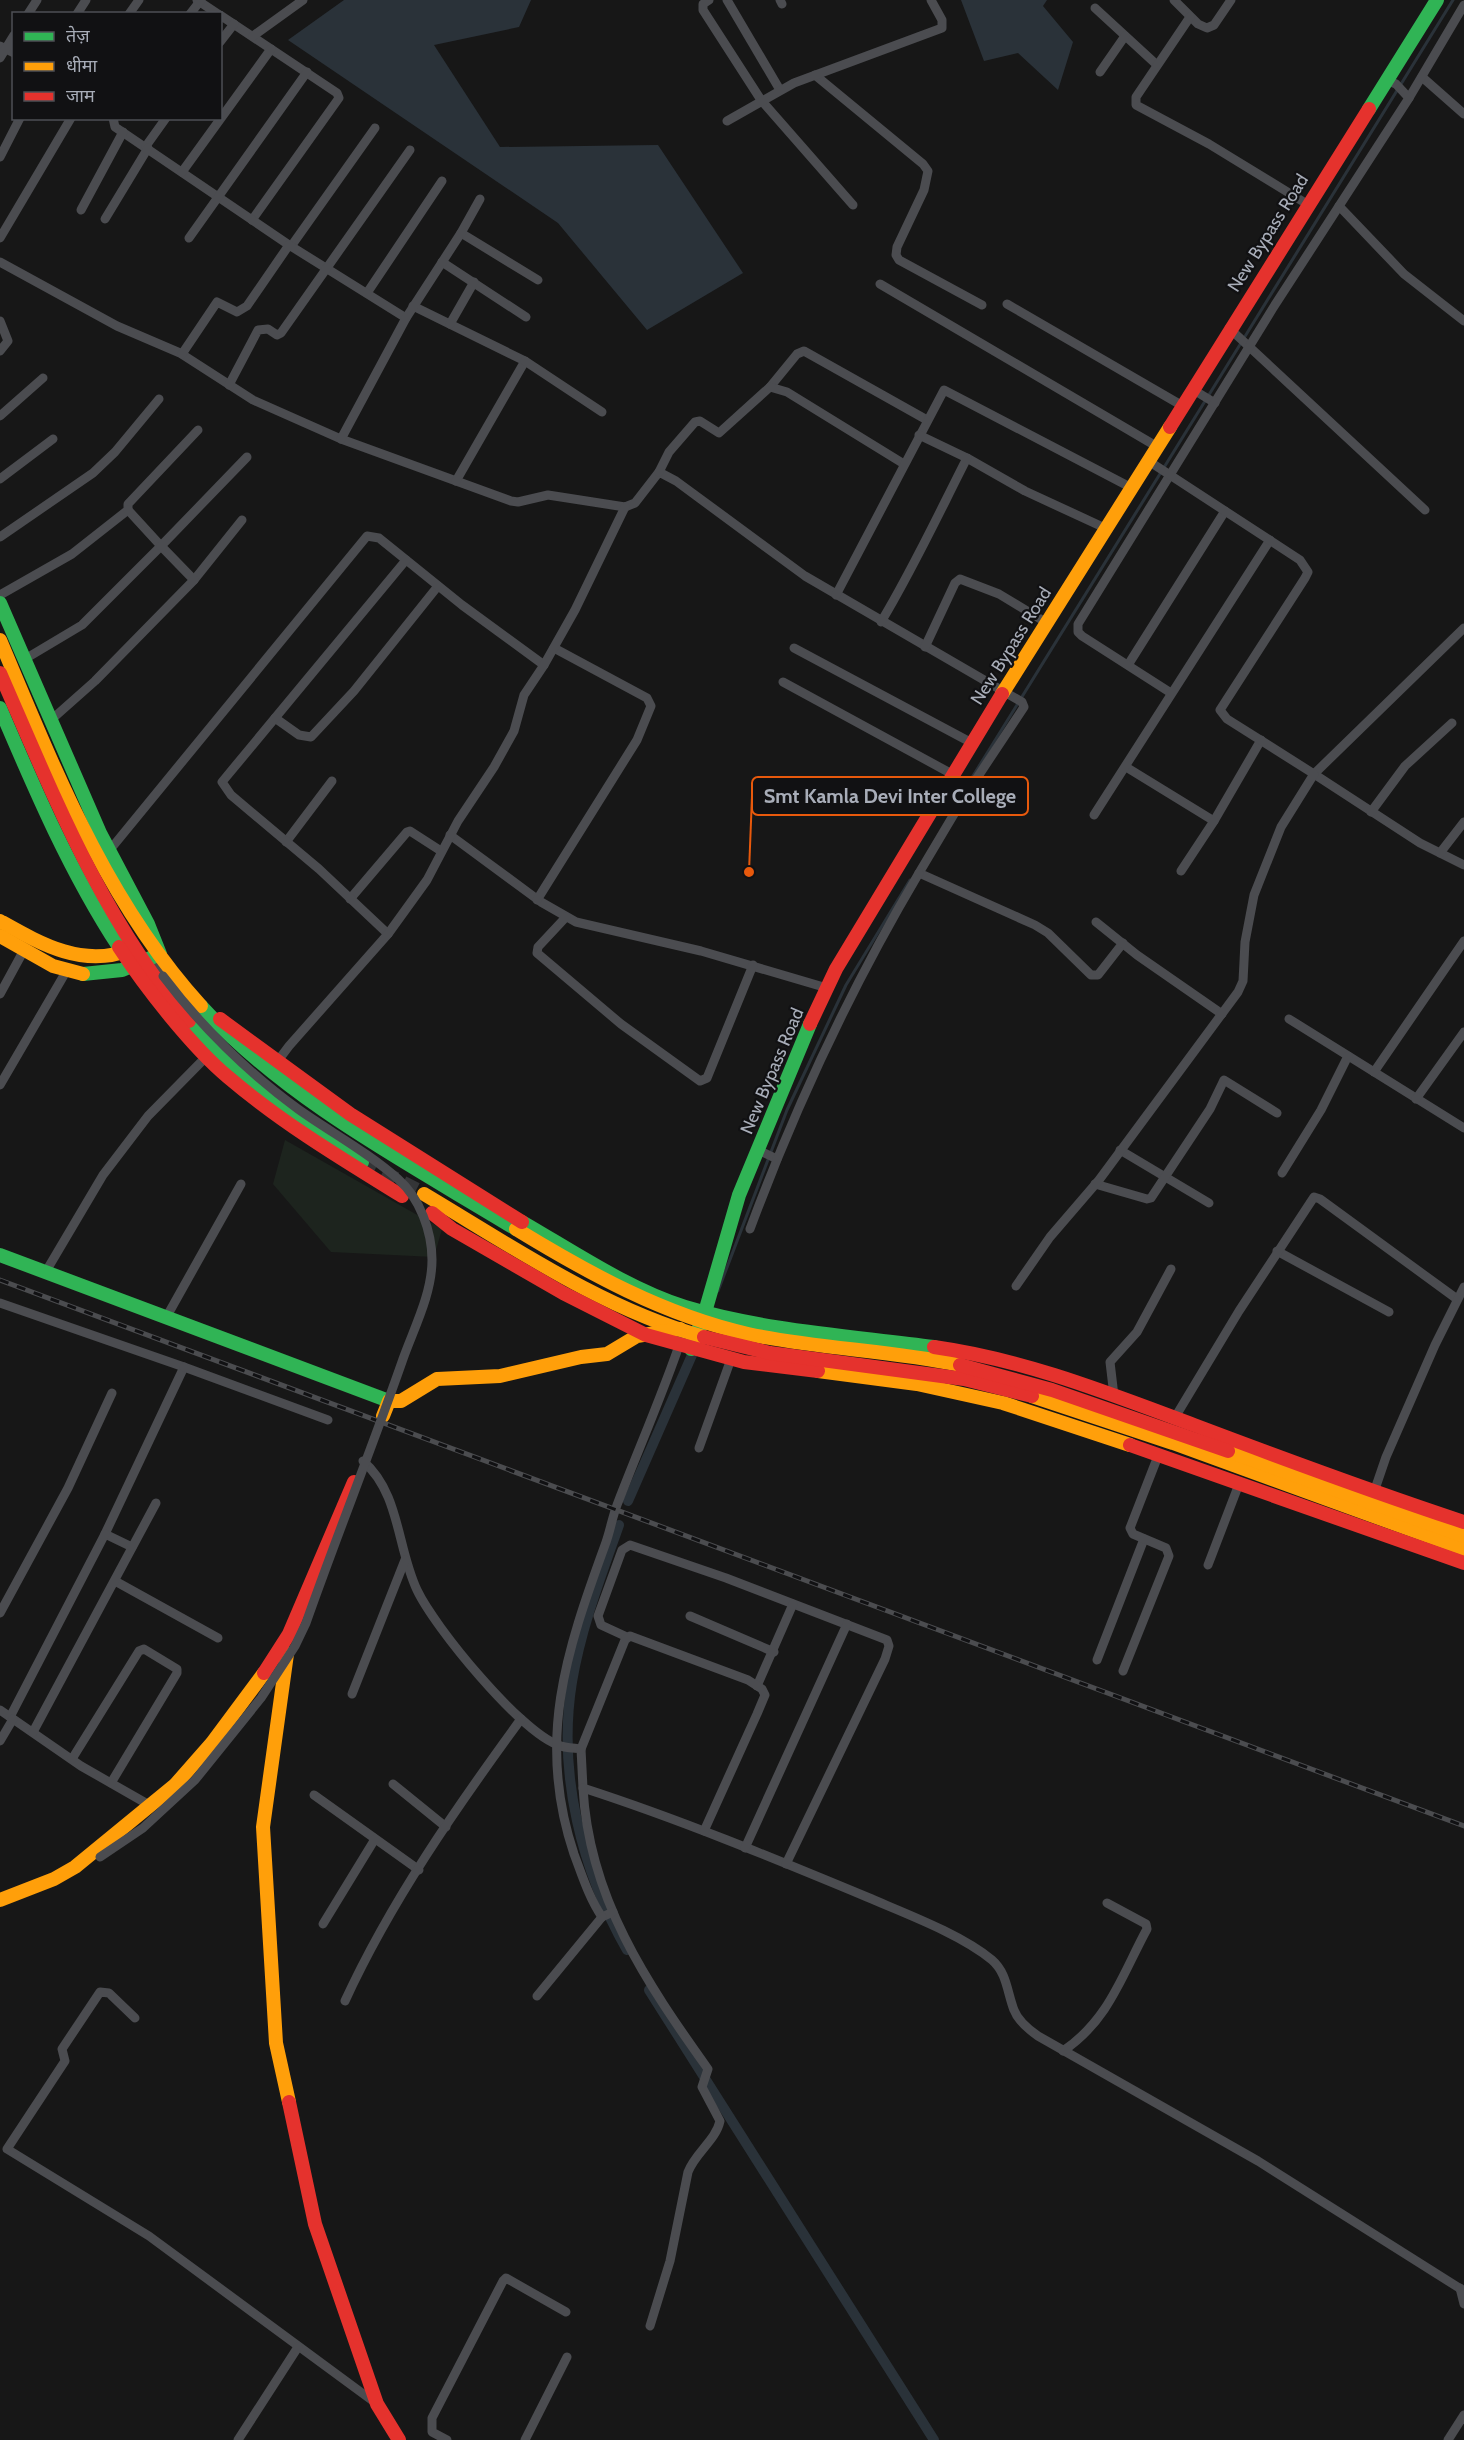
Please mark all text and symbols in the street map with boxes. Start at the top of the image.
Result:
legend [12,12,222,120]
text: तेज़ [66,25,90,47]
text: धीमा [66,55,97,77]
text: जाम [66,85,96,107]
street label: New Bypass Road [1223,170,1313,296]
street label: New Bypass Road [966,583,1056,709]
callout: Smt Kamla Devi Inter College [752,777,1028,815]
text: Smt Kamla Devi Inter College [764,784,1016,808]
street label: New Bypass Road [736,1005,808,1137]

